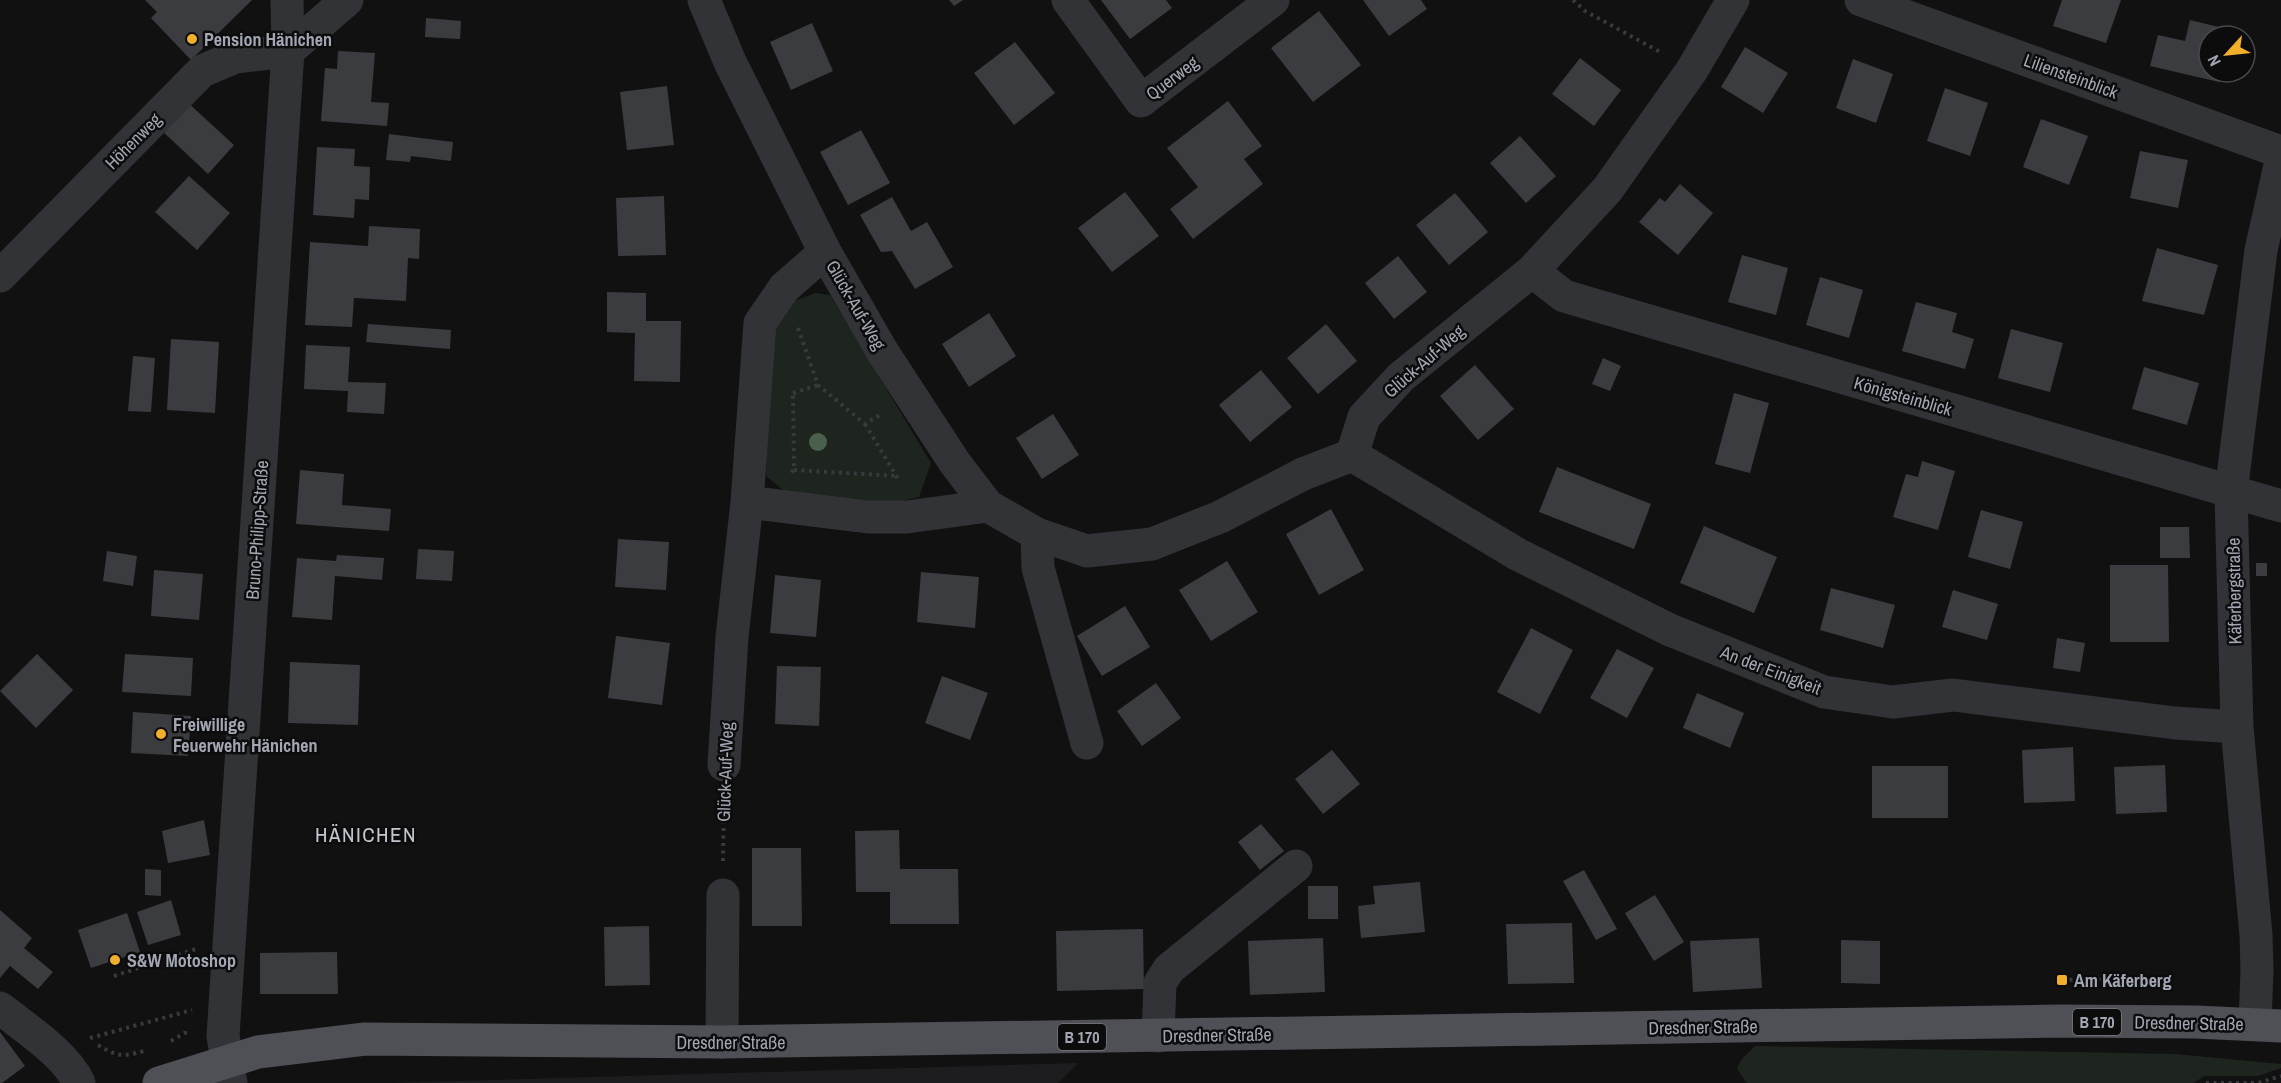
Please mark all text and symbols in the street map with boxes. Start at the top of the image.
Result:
north arrow [2197,24,2257,84]
place label: Pension Hänichen [204,27,332,52]
marker: Pension Hänichen [185,32,199,46]
street label: Liliensteinblick [2020,47,2122,105]
street label: Querweg [1141,50,1204,106]
text: N [2202,52,2226,70]
street label: Höhenweg [99,107,167,175]
street label: Glück-Auf-Weg [820,256,892,355]
street label: Glück-Auf-Weg [1378,318,1470,403]
street label: Königsteinblick [1851,370,1956,422]
street label: Bruno-Philipp-Straße [240,460,274,600]
street label: Käferbergstraße [2221,537,2247,645]
street label: An der Einigkeit [1716,639,1825,701]
place label: Freiwillige Feuerwehr Hänichen [173,712,317,758]
street label: Glück-Auf-Weg [711,721,739,822]
marker: Freiwillige Feuerwehr Hänichen [154,727,168,741]
district label: HÄNICHEN [315,820,417,849]
place label: S&W Motoshop [127,948,236,973]
marker: S&W Motoshop [108,953,122,967]
place label: Am Käferberg [2074,968,2172,993]
marker: Am Käferberg [2055,973,2069,987]
road number: B 170 [2073,1009,2121,1035]
street label: Dresdner Straße [2134,1010,2244,1036]
street label: Dresdner Straße [1648,1014,1758,1040]
street label: Dresdner Straße [1162,1022,1272,1048]
road number: B 170 [1058,1024,1106,1050]
street label: Dresdner Straße [676,1030,786,1055]

